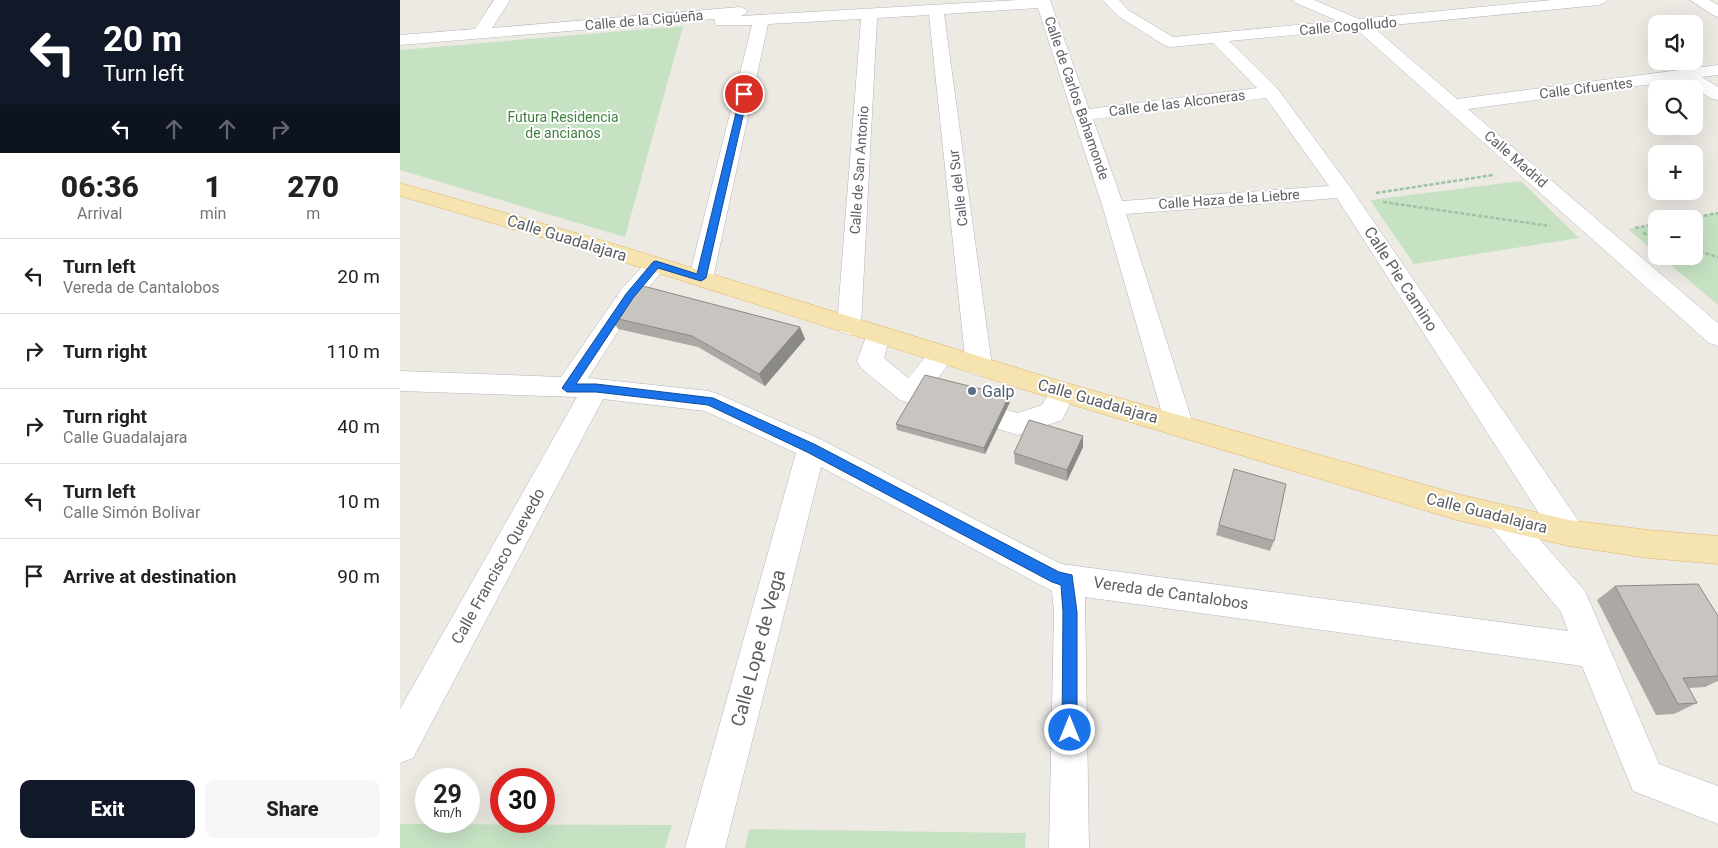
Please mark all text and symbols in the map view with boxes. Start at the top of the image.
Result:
street label: Calle de la Cigúeña [584,7,704,33]
street label: Calle de Carlos Bahamonde [1041,14,1113,182]
street label: Calle Cogolludo [1299,14,1397,38]
map controls [1648,15,1703,265]
button: sound [1648,15,1703,70]
text: 20 m [103,19,182,60]
icon: left [20,20,85,85]
text: Turn left [103,61,184,86]
pin [723,73,765,115]
street label: Calle Cifuentes [1538,74,1634,102]
icon: arrive [730,80,758,108]
button: search [1648,80,1703,135]
street label: Calle de las Alconeras [1108,87,1246,119]
street label: Calle de San Antonio [847,105,871,235]
park label: Futura Residencia de ancianos [507,109,619,141]
icon: left [107,115,135,143]
icon: ahead [160,115,188,143]
icon: ahead [213,115,241,143]
icon: right [266,115,294,143]
street label: Calle Madrid [1481,127,1551,191]
button: + [1648,145,1703,200]
street label: Calle del Sur [945,148,971,227]
text: 06:36 [61,169,139,204]
text: 1 [204,169,222,204]
text: 270 [287,169,339,204]
street label: Calle Haza de la Liebre [1158,186,1300,212]
text: Arrival [77,204,123,223]
text: min [200,204,226,223]
text: m [306,204,320,223]
button: − [1648,210,1703,265]
street label: Calle Guadalajara [505,211,629,265]
street label: Calle Pie Camino [1360,223,1442,335]
text: Turn left [63,255,136,278]
icon: left [20,262,48,290]
text: 20 m [337,265,380,288]
text: Vereda de Cantalobos [63,278,220,297]
icon: right [20,337,48,365]
text: Turn right [63,340,147,363]
text: 110 m [327,340,380,363]
street label: Calle Guadalajara [1036,375,1160,427]
place label: Galp [982,382,1014,401]
marker: Galp [966,385,978,397]
text: Turn right [63,405,147,428]
icon: right [20,412,48,440]
text: 40 m [337,415,380,438]
text: Calle Guadalajara [63,428,187,447]
text: Turn left [63,480,136,503]
street label: Calle Francisco Quevedo [447,485,549,647]
icon: left [20,487,48,515]
street label: Calle Guadalajara [1424,489,1550,537]
text: 10 m [337,490,380,513]
text: Calle Simón Bolivar [63,503,200,522]
icon: arrive [20,562,48,590]
text: Arrive at destination [63,565,236,588]
text: 90 m [337,565,380,588]
street label: Calle Lope de Vega [726,567,790,729]
street label: Vereda de Cantalobos [1092,573,1250,613]
position arrow [1043,703,1095,755]
speed limit sign: 30 [490,768,555,833]
button: Exit [20,780,195,838]
button: Share [205,780,380,838]
text: 29 [433,780,462,809]
text: km/h [433,806,462,820]

